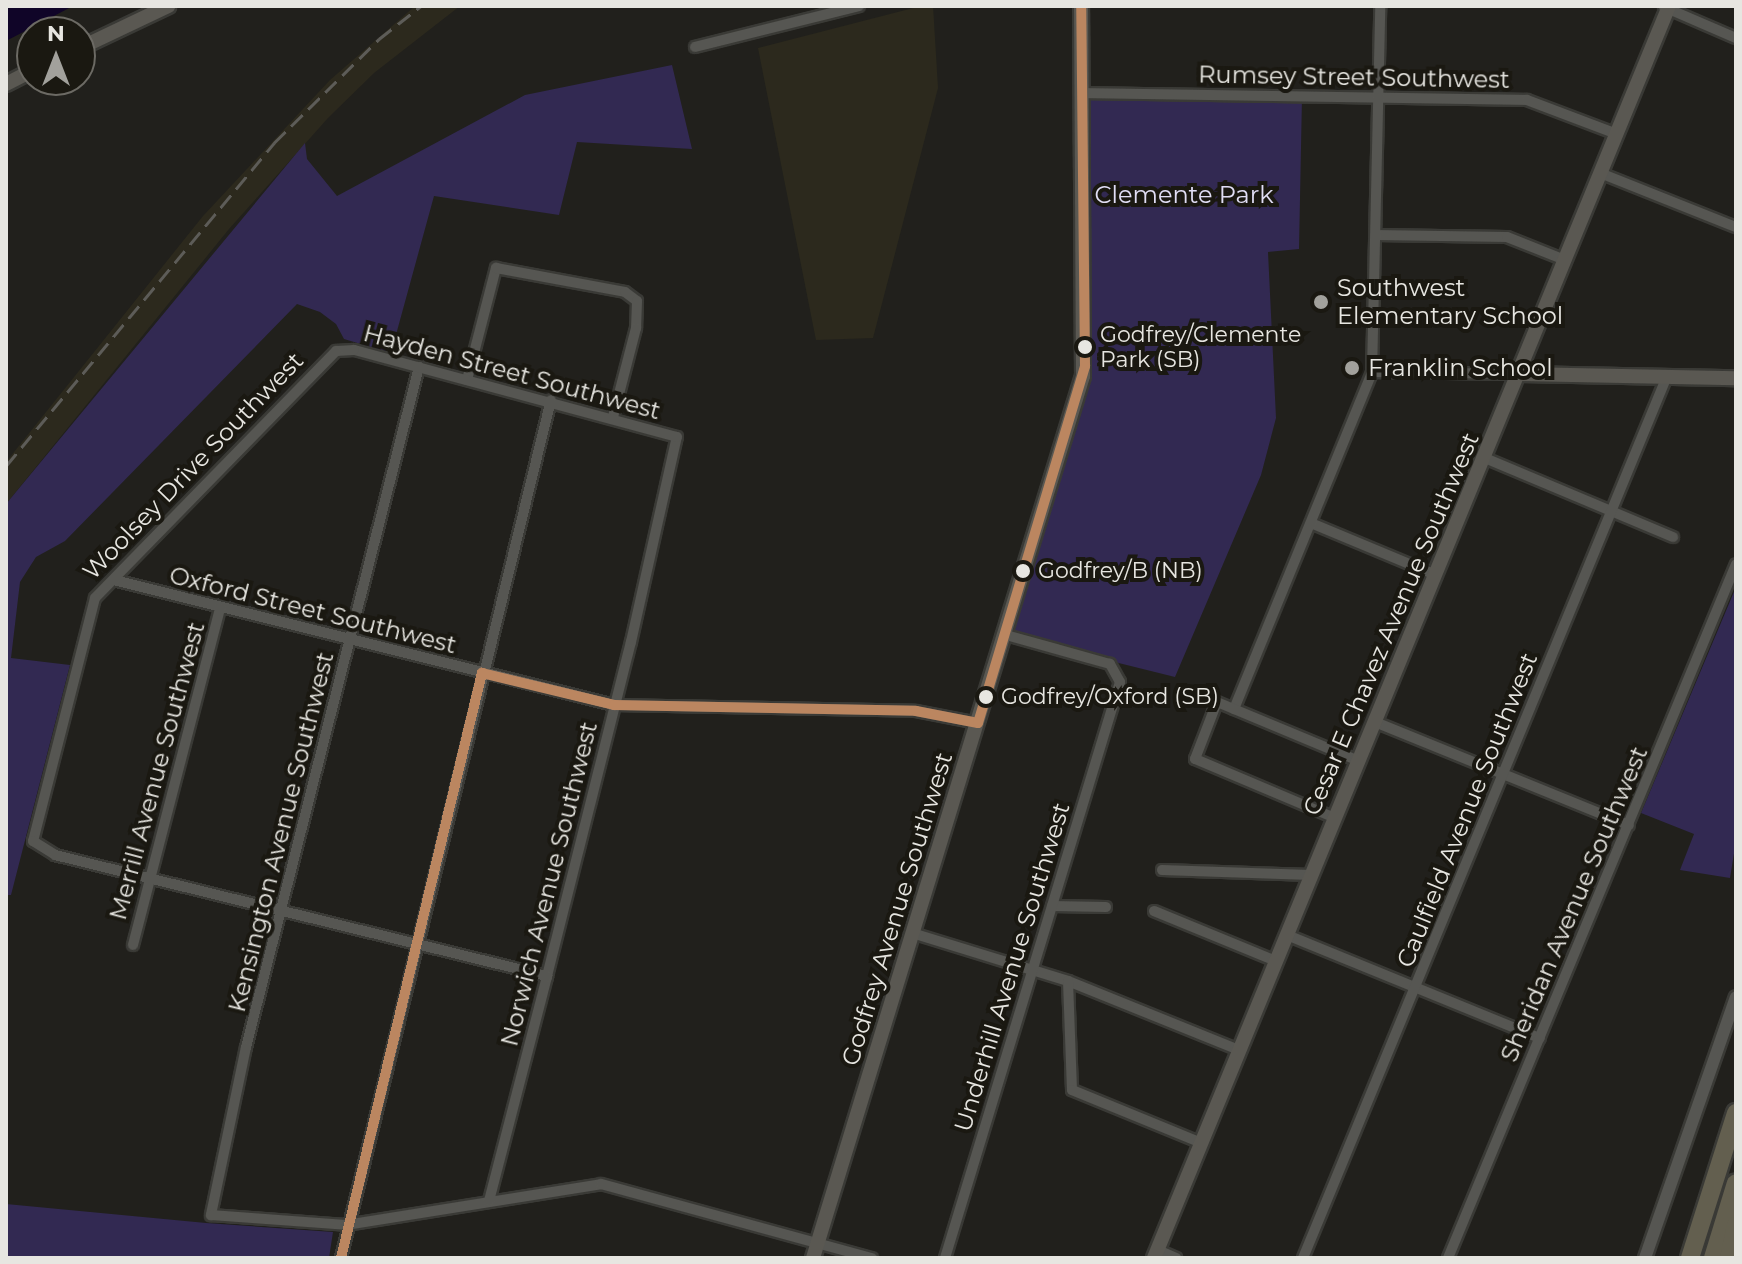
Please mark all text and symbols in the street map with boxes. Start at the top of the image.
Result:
north arrow [16,16,96,96]
text: N [47,20,65,47]
street label: Rumsey Street Southwest [1198,60,1510,94]
park label: Clemente Park [1094,181,1274,209]
place label: Southwest Elementary School [1337,274,1563,330]
marker: Southwest Elementary School [1312,293,1330,311]
street label: Hayden Street Southwest [360,318,664,426]
place label: Godfrey/Clemente Park (SB) [1100,321,1301,372]
marker: Godfrey/Clemente Park (SB) [1077,339,1093,355]
street label: Woolsey Drive Southwest [77,346,309,586]
place label: Franklin School [1368,354,1553,382]
marker: Franklin School [1343,359,1361,377]
street label: Cesar E Chavez Avenue Southwest [1297,428,1485,820]
place label: Godfrey/B (NB) [1038,558,1203,584]
street label: Oxford Street Southwest [167,560,459,660]
marker: Godfrey/B (NB) [1015,563,1031,579]
street label: Merrill Avenue Southwest [103,619,211,923]
street label: Kensington Avenue Southwest [222,649,340,1015]
street label: Caulfield Avenue Southwest [1391,649,1543,971]
place label: Godfrey/Oxford (SB) [1001,684,1219,710]
marker: Godfrey/Oxford (SB) [978,689,994,705]
street label: Norwich Avenue Southwest [495,719,603,1049]
street label: Sheridan Avenue Southwest [1494,742,1654,1066]
street label: Godfrey Avenue Southwest [836,749,958,1069]
street label: Underhill Avenue Southwest [948,799,1076,1135]

